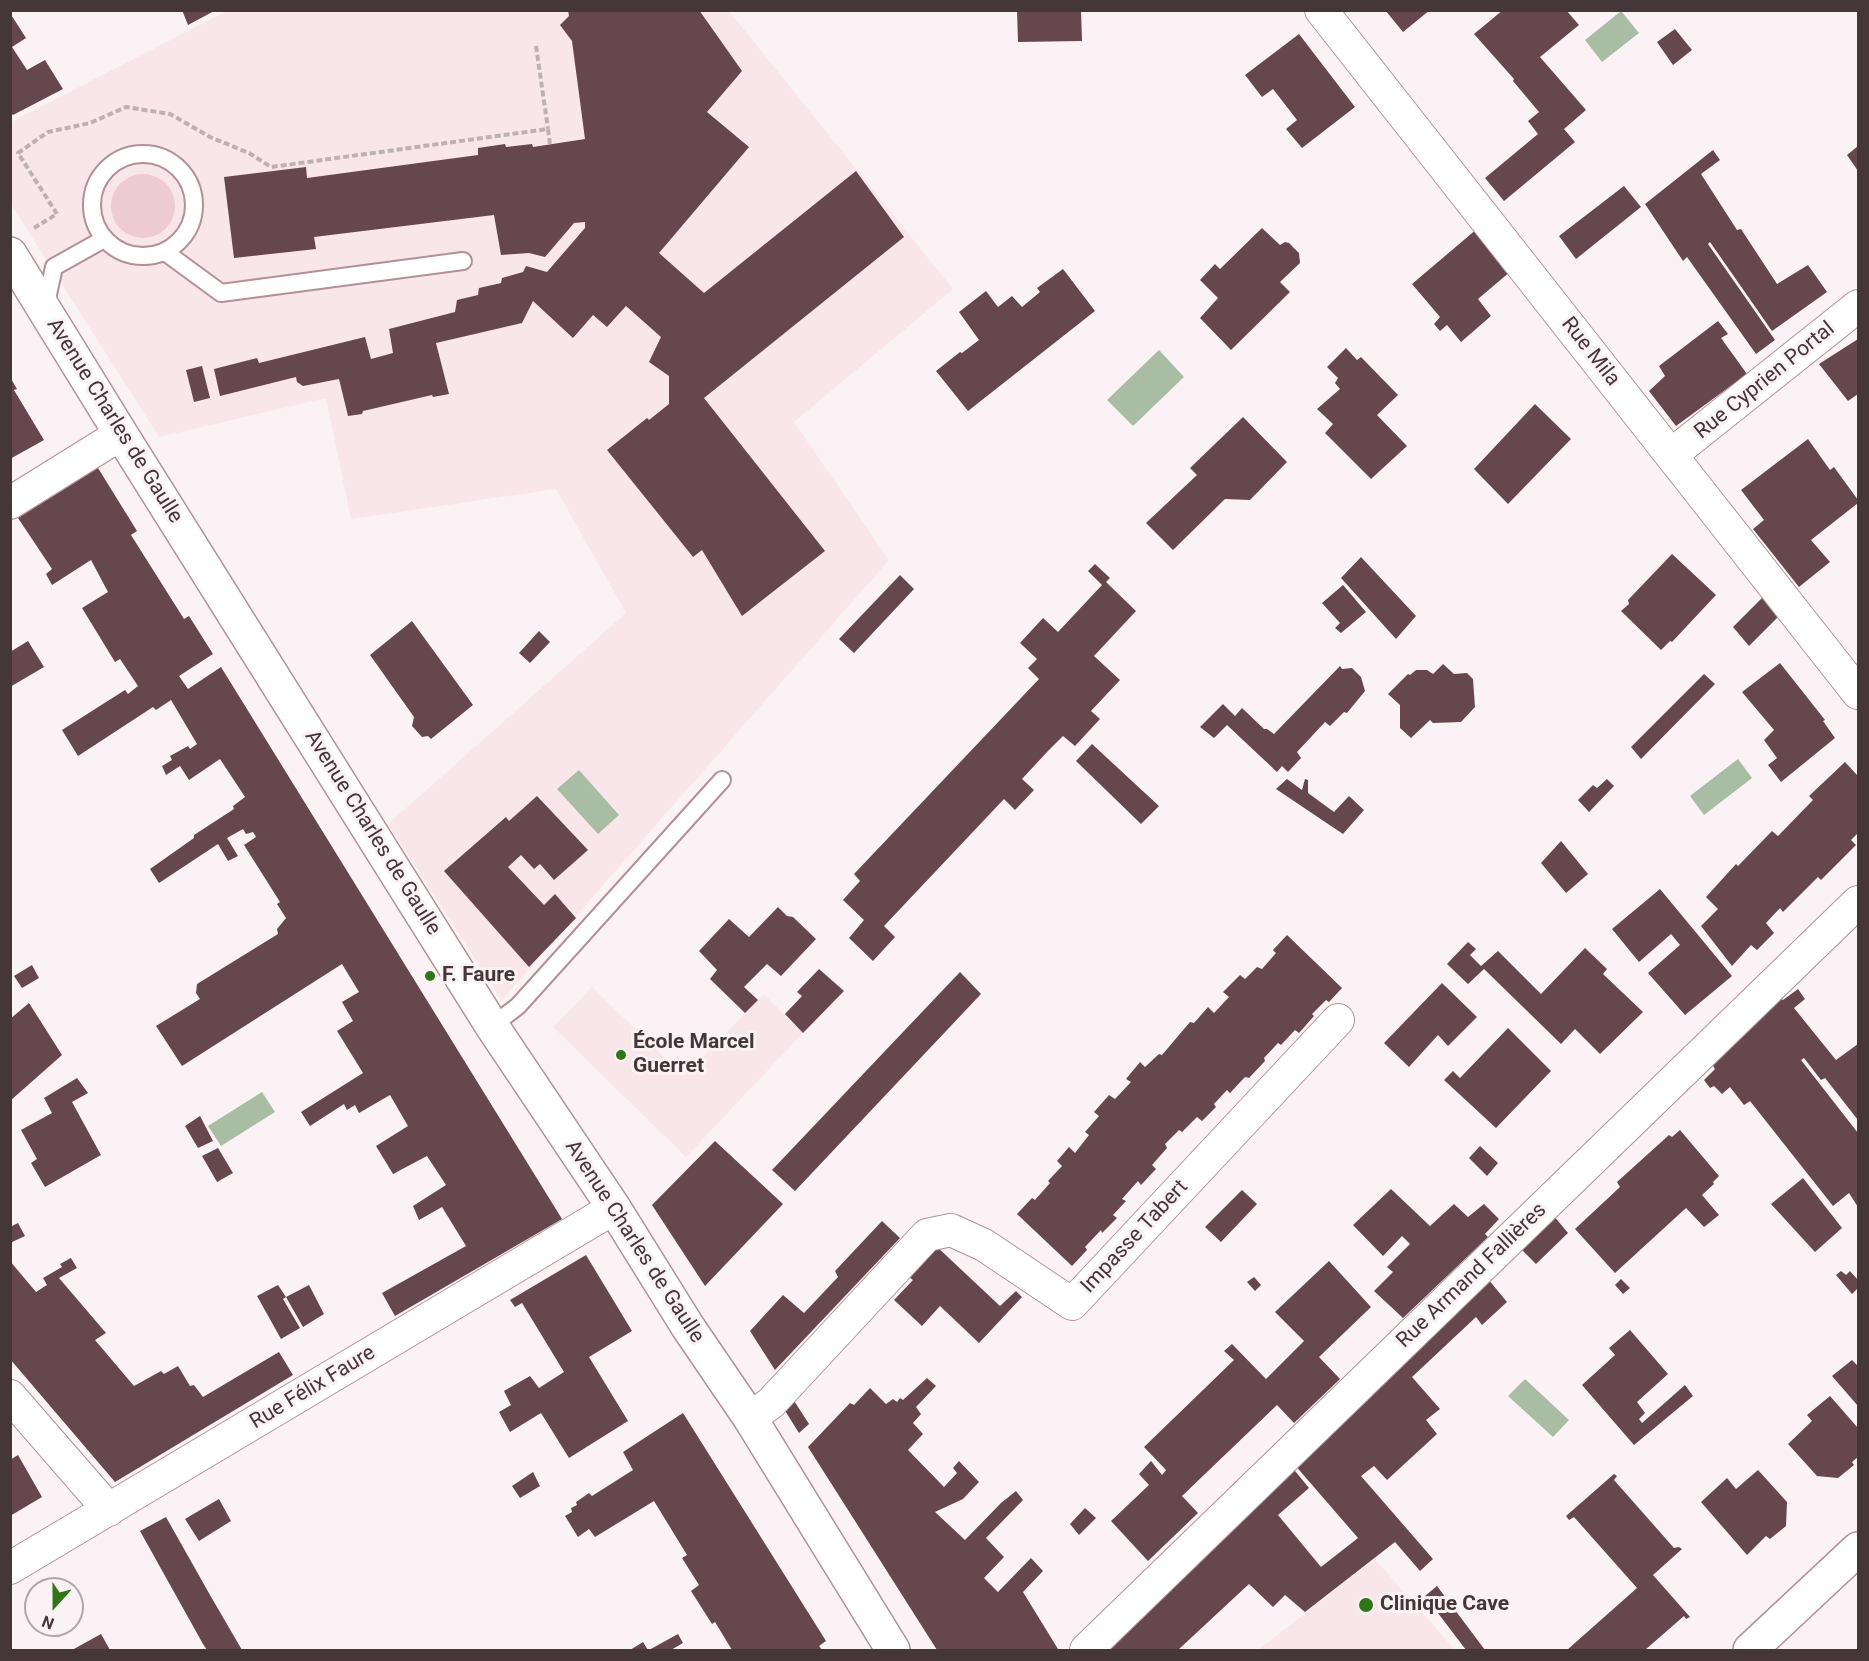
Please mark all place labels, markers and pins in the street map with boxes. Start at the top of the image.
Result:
place label: F. Faure [442,963,515,989]
marker: F. Faure [423,969,437,983]
place label: École Marcel Guerret [633,1030,754,1080]
marker: École Marcel Guerret [614,1048,628,1062]
place label: Clinique Cave [1380,1592,1509,1618]
marker: Clinique Cave [1357,1596,1375,1614]

